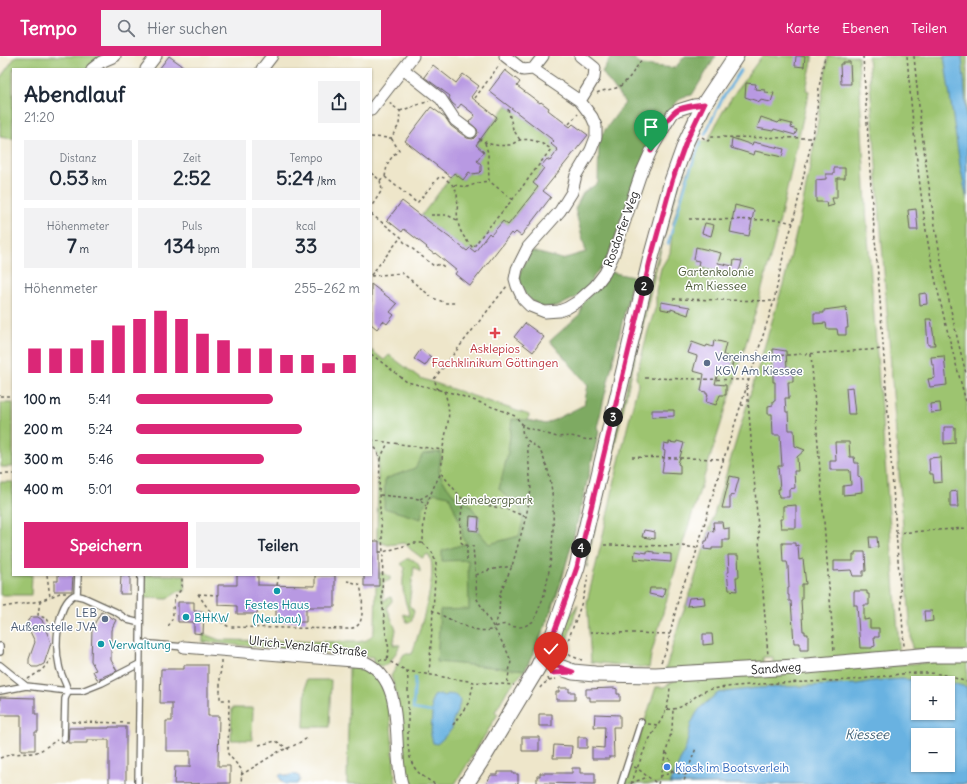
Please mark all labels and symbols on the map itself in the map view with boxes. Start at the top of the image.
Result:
pin [634,110,668,151]
street label: Rosdorfer Weg [600,189,642,269]
park label: Gartenkolonie Am Kiessee [678,264,754,293]
pin: 2 [634,276,654,296]
marker: Asklepios Fachklinikum Göttingen [489,327,501,339]
place label: Asklepios Fachklinikum Göttingen [432,341,558,370]
place label: Vereinsheim KGV Am Kiessee [715,349,803,378]
marker: Vereinsheim KGV Am Kiessee [702,358,712,368]
pin: 3 [603,407,623,427]
park label: Leinebergpark [455,492,533,507]
pin: 4 [571,538,591,558]
marker: Festes Haus (Neubau) [272,586,282,596]
place label: Festes Haus (Neubau) [245,597,309,626]
place label: LEB Außenstelle JVA [11,605,97,634]
place label: BHKW [194,610,229,625]
marker: BHKW [181,612,191,622]
marker: LEB Außenstelle JVA [100,614,110,624]
street label: Ulrich-Venzlaff-Straße [248,632,368,660]
pin [534,632,568,673]
place label: Verwaltung [109,637,171,652]
marker: Verwaltung [96,639,106,649]
street label: Sandweg [750,659,802,677]
water label: Kiessee [845,726,890,743]
place label: Kiosk im Bootsverleih [675,760,789,775]
marker: Kiosk im Bootsverleih [662,762,672,772]

